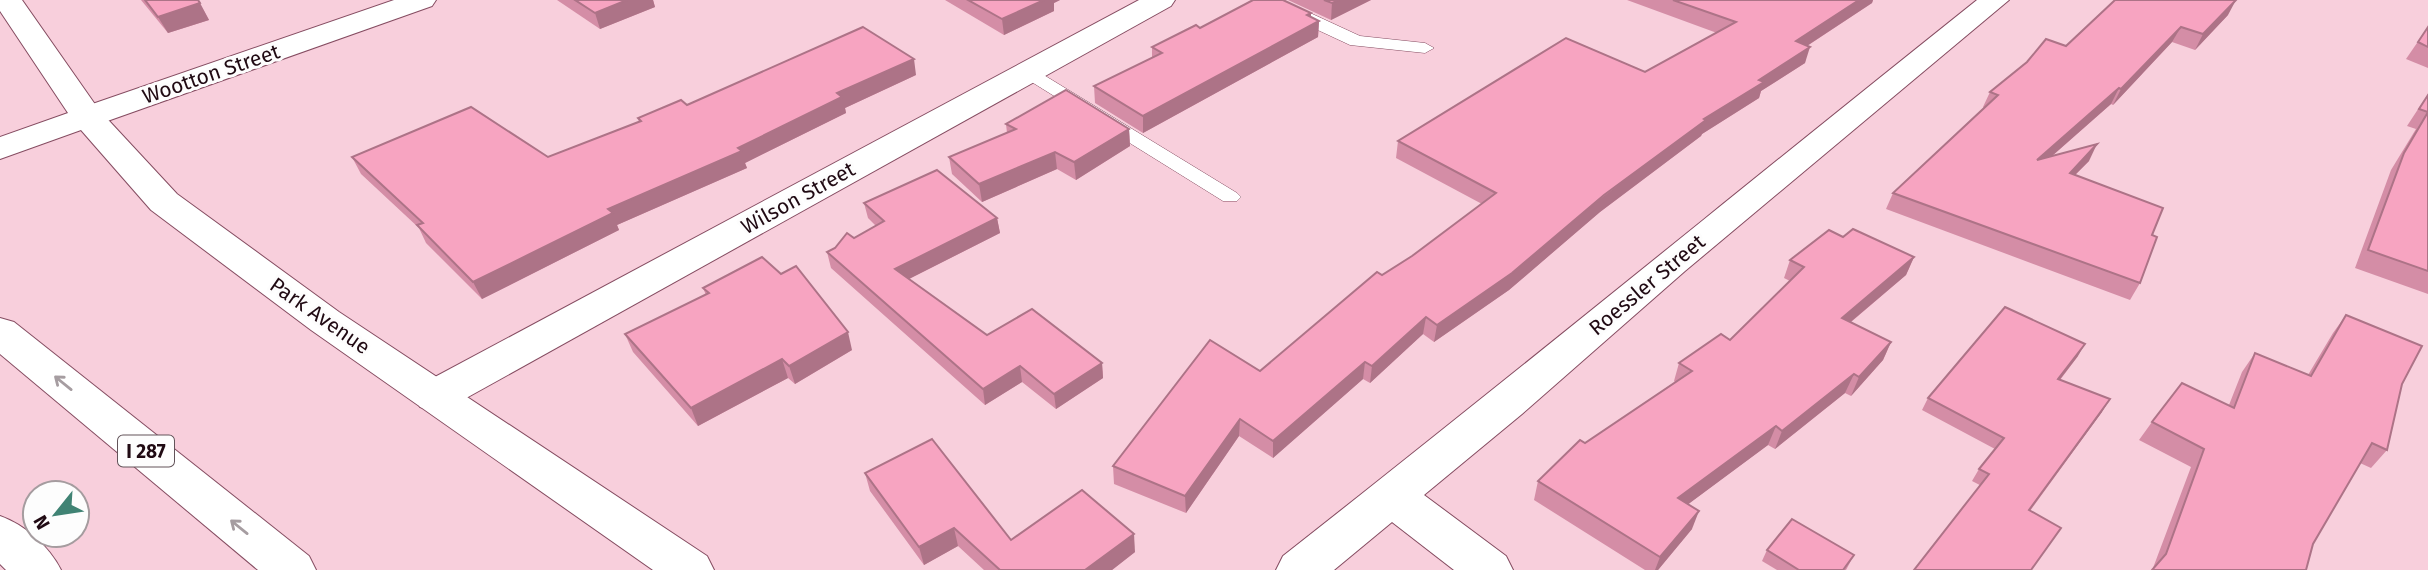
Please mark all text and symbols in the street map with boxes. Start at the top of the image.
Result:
street label: Wootton Street [139,38,284,110]
street label: Wilson Street [736,156,860,240]
street label: Roessler Street [1584,229,1711,341]
street label: Park Avenue [265,272,375,360]
one-way arrow [54,376,72,391]
road number: I 287 [118,436,174,466]
north arrow [21,479,91,549]
text: N [29,511,55,533]
one-way arrow [231,519,249,535]

